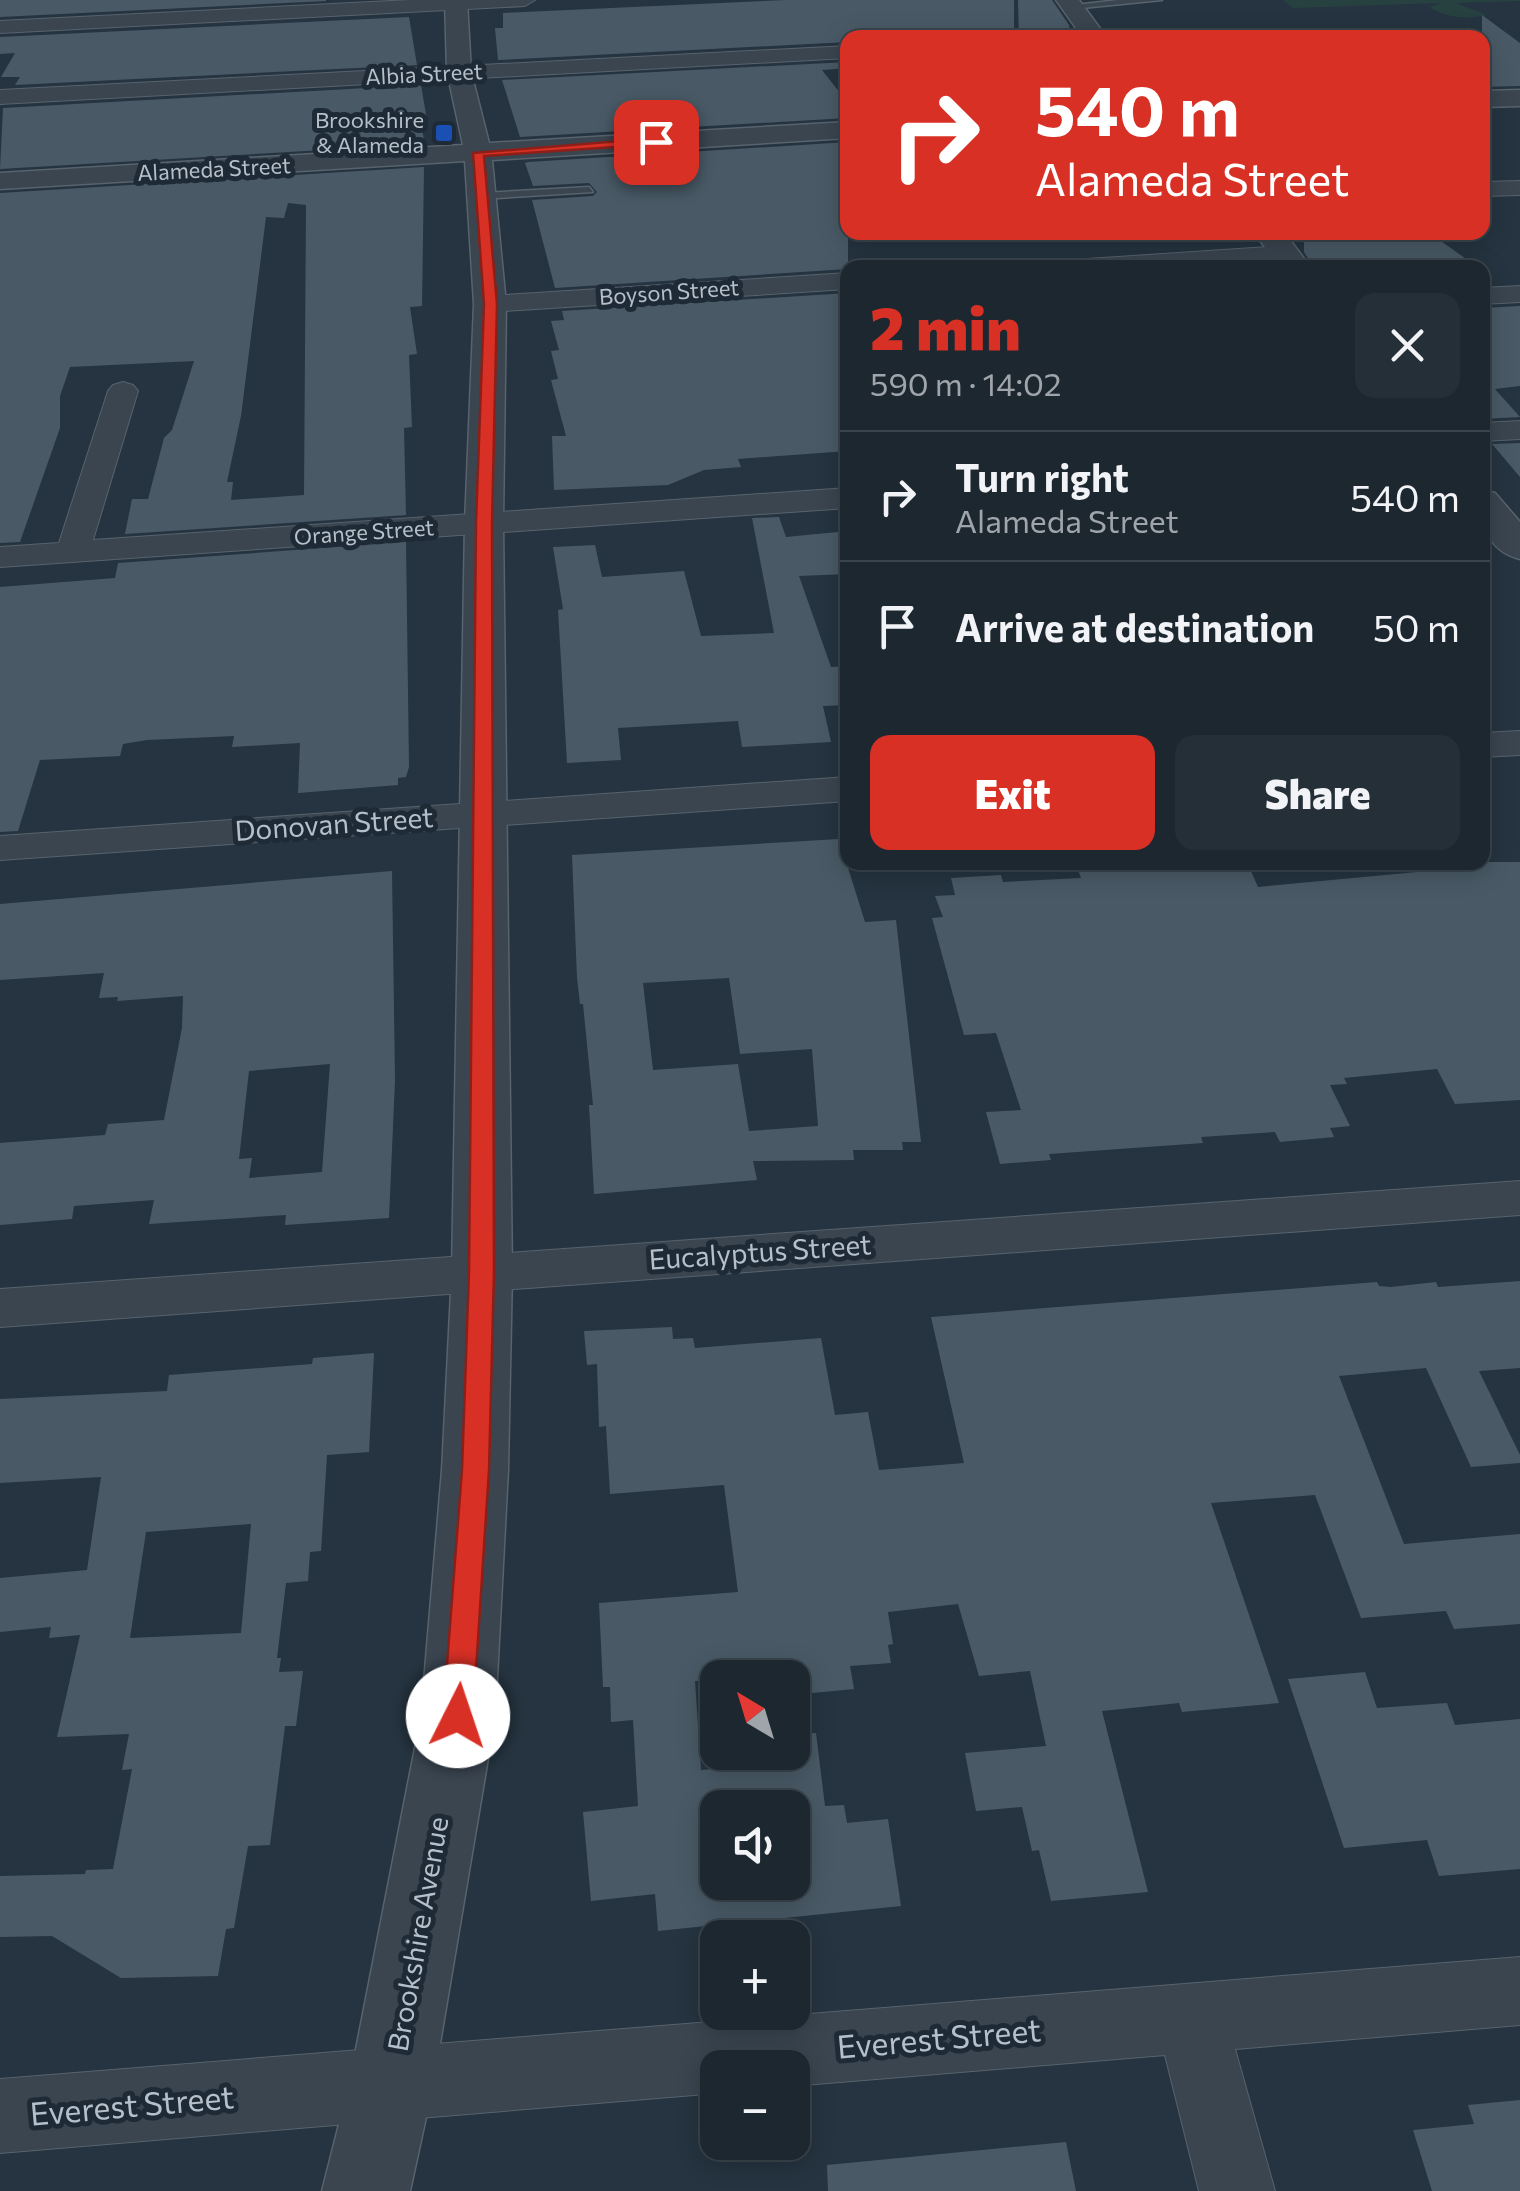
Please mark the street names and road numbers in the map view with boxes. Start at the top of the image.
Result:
street label: Albia Street [365,57,483,90]
street label: Alameda Street [137,151,291,186]
street label: Boyson Street [598,273,740,310]
street label: Orange Street [293,513,435,550]
street label: Donovan Street [234,799,434,847]
street label: Eucalyptus Street [647,1226,872,1276]
street label: Brookshire Avenue [380,1814,454,2054]
street label: Everest Street [835,2008,1042,2066]
street label: Everest Street [28,2075,235,2133]

